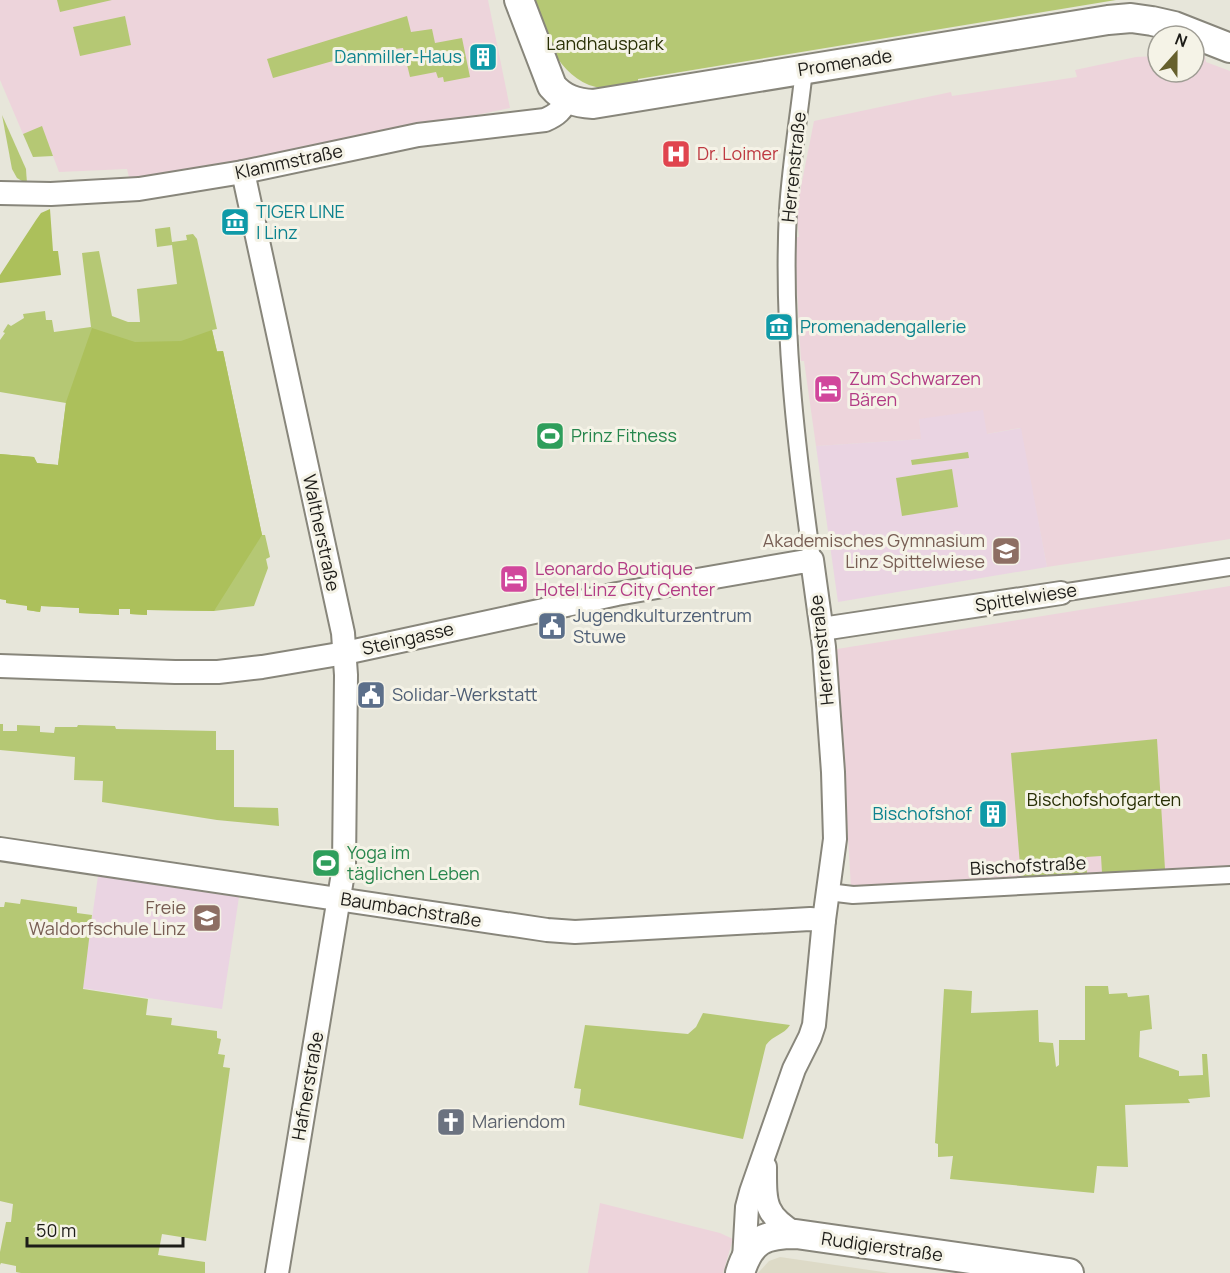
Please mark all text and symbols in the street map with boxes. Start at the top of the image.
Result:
north arrow [1146,24,1206,84]
text: N [1172,28,1191,52]
park label: Landhauspark [546,31,665,55]
building icon: Danmiller-Haus [467,41,499,73]
street label: Promenade [796,43,894,81]
place label: Danmiller-Haus [334,44,462,68]
street label: Herrenstraße [775,111,811,223]
street label: Klammstraße [233,138,345,184]
hospital icon: Dr. Loimer [660,138,692,170]
place label: Dr. Loimer [697,141,779,165]
place label: TIGER LINE | Linz [256,199,345,244]
museum icon: TIGER LINE | Linz [219,206,251,238]
museum icon: Promenadengallerie [763,311,795,343]
place label: Promenadengallerie [800,314,966,338]
place label: Zum Schwarzen Bären [849,366,981,411]
hotel icon: Zum Schwarzen Bären [812,373,844,405]
sports icon: Prinz Fitness [534,420,566,452]
place label: Prinz Fitness [571,423,677,447]
street label: Waltherstraße [298,472,346,593]
place label: Akademisches Gymnasium Linz Spittelwiese [763,528,985,573]
school or university icon: Akademisches Gymnasium Linz Spittelwiese [990,535,1022,567]
place label: Leonardo Boutique Hotel Linz City Center [535,556,716,601]
hotel icon: Leonardo Boutique Hotel Linz City Center [498,563,530,595]
street label: Spittelwiese [973,577,1078,617]
street label: Herrenstraße [803,594,839,706]
place label: Jugendkulturzentrum Stuwe [573,603,752,648]
public building icon: Jugendkulturzentrum Stuwe [536,610,568,642]
street label: Steingasse [360,616,456,660]
public building icon: Solidar-Werkstatt [355,679,387,711]
place label: Solidar-Werkstatt [392,682,538,706]
park label: Bischofshofgarten [1027,787,1181,811]
building icon: Bischofshof [977,798,1009,830]
place label: Bischofshof [872,801,973,825]
place label: Yoga im täglichen Leben [347,840,480,885]
sports icon: Yoga im täglichen Leben [310,847,342,879]
street label: Bischofstraße [969,850,1087,880]
street label: Baumbachstraße [339,886,483,932]
place label: Freie Waldorfschule Linz [29,895,186,940]
school or university icon: Freie Waldorfschule Linz [191,902,223,934]
street label: Hafnerstraße [286,1030,328,1142]
church icon: Mariendom [435,1106,467,1138]
place label: Mariendom [472,1109,565,1133]
scale bar [27,1210,183,1248]
text: 50 m [36,1218,76,1242]
street label: Rudigierstraße [820,1226,944,1266]

